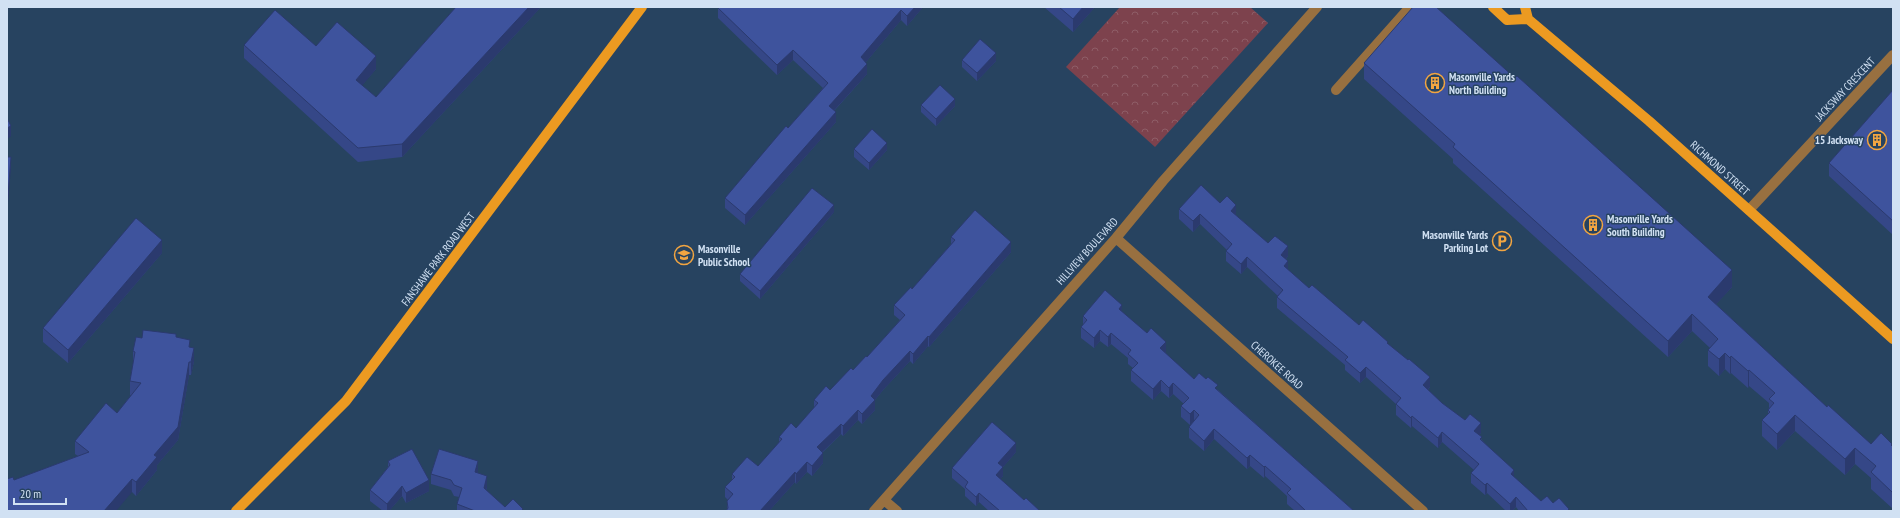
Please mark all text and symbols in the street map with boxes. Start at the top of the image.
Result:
street label: JACKSWAY CRESCENT [1811,54,1878,124]
place label: Masonville Yards North Building [1449,70,1515,97]
building icon: Masonville Yards North Building [1424,72,1446,94]
building icon: 15 Jacksway [1866,129,1888,151]
place label: 15 Jacksway [1815,133,1864,147]
street label: RICHMOND STREET [1687,138,1753,198]
street label: FANSHAWE PARK ROAD WEST [398,209,478,309]
place label: Masonville Yards South Building [1607,212,1673,239]
street label: HILLVIEW BOULEVARD [1053,214,1121,288]
building icon: Masonville Yards South Building [1582,214,1604,236]
place label: Masonville Yards Parking Lot [1422,228,1489,255]
parking icon: Masonville Yards Parking Lot [1491,230,1513,252]
place label: Masonville Public School [698,242,750,269]
school or university icon: Masonville Public School [673,244,695,266]
street label: CHEROKEE ROAD [1248,338,1306,392]
scale bar [14,480,66,506]
text: 20 m [20,486,41,501]

